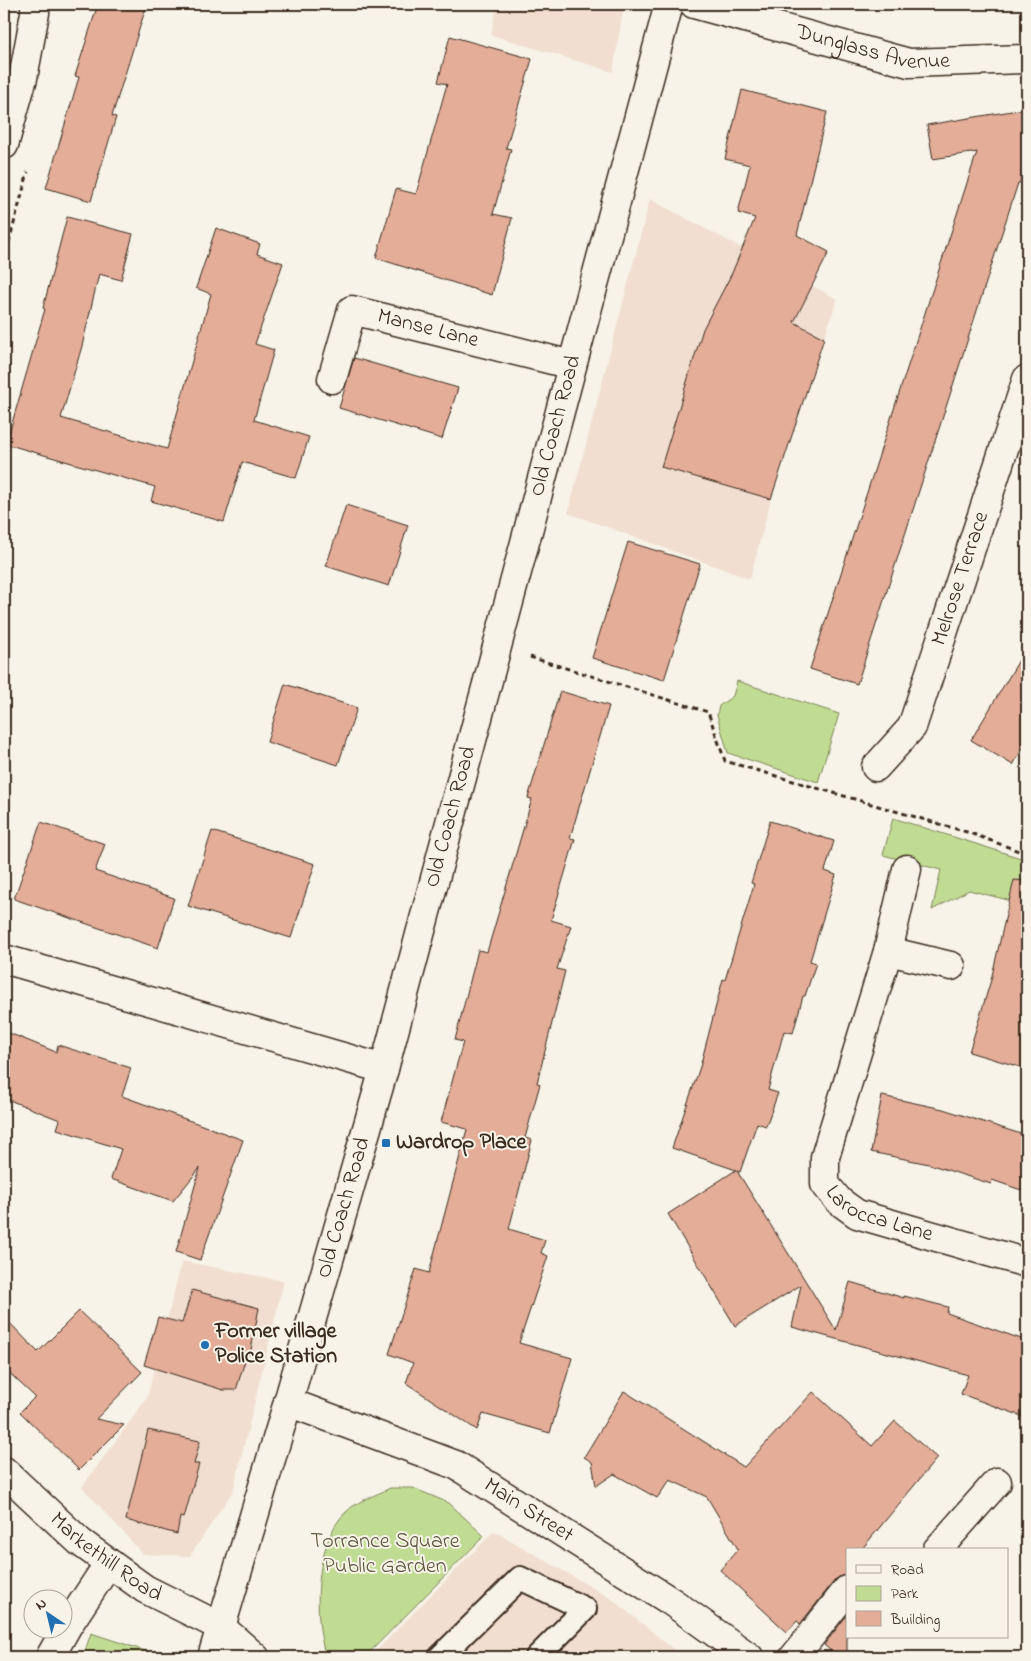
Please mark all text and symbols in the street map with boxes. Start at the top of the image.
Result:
street label: Dunglass Avenue [791,16,951,79]
street label: Manse Lane [374,301,482,357]
street label: Old Coach Road [522,352,590,500]
street label: Melrose Terrace [924,507,998,650]
street label: Old Coach Road [417,743,485,891]
place label: Wardrop Place [396,1127,528,1159]
street label: Old Coach Road [309,1134,379,1282]
marker: Wardrop Place [380,1137,392,1149]
street label: Larocca Lane [817,1179,937,1251]
place label: Former village Police Station [214,1316,337,1373]
marker: Former village Police Station [199,1339,211,1351]
street label: Main Street [477,1470,580,1552]
street label: Markethill Road [42,1505,167,1611]
park label: Torrance Square Public Garden [310,1526,460,1583]
legend [846,1548,1008,1638]
text: Road [891,1559,924,1581]
text: Park [891,1583,919,1605]
north arrow [22,1588,72,1638]
text: N [32,1593,51,1616]
text: Building [890,1609,940,1632]

